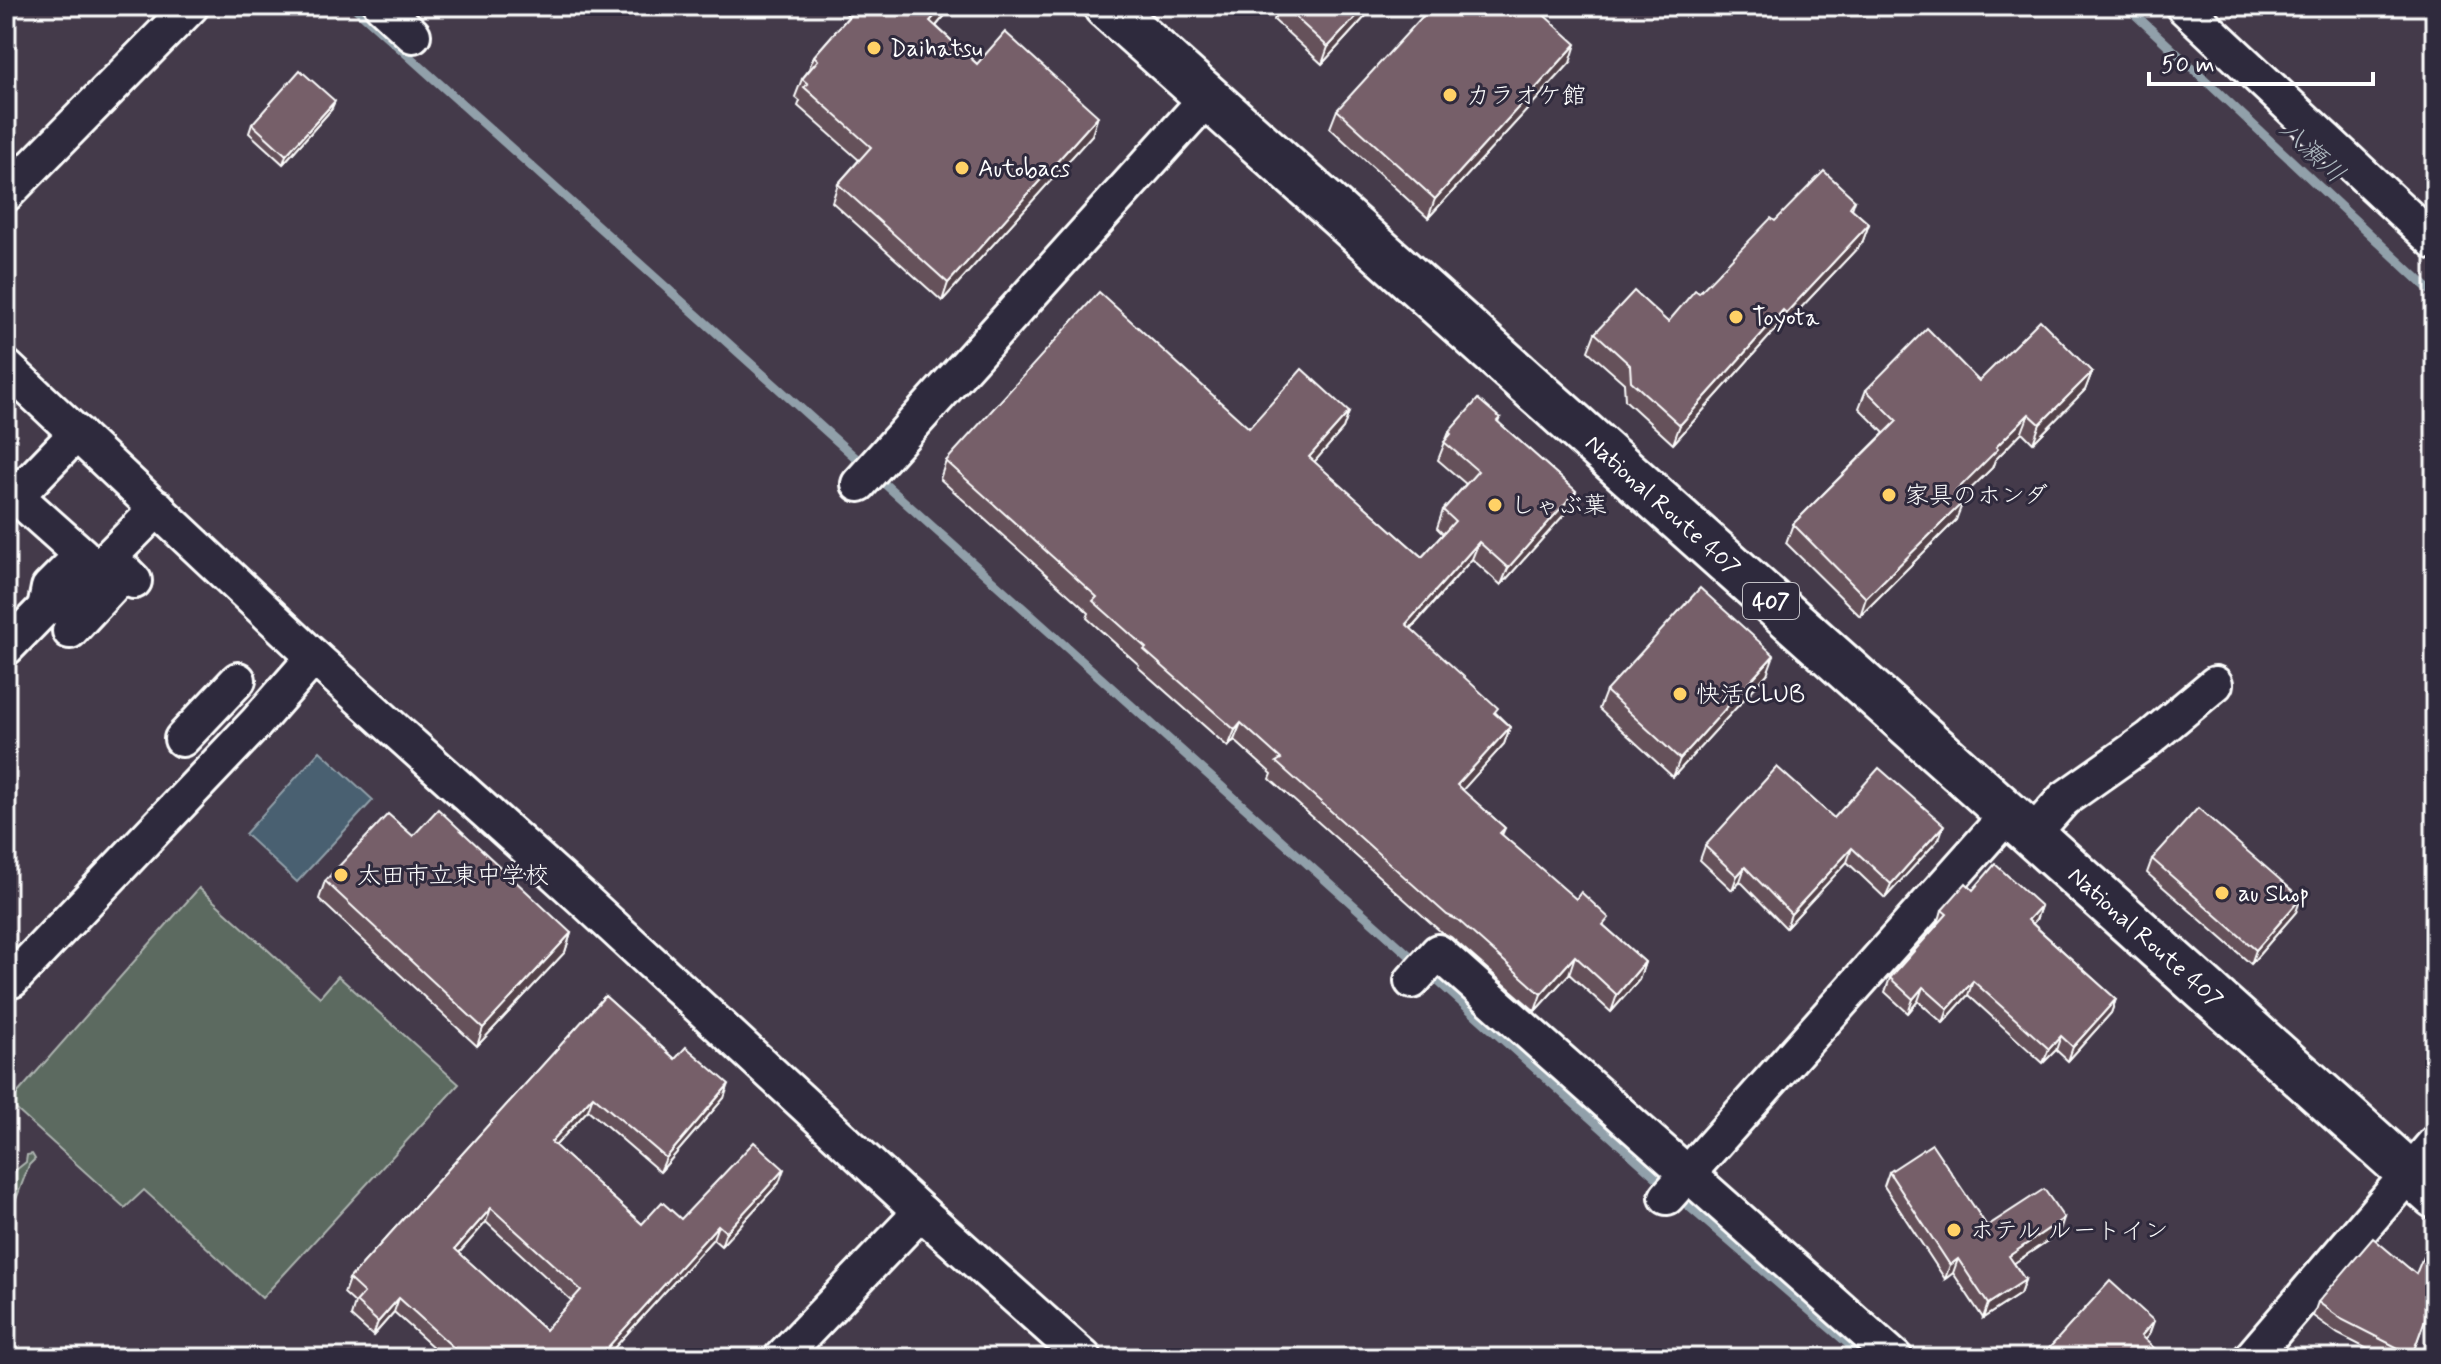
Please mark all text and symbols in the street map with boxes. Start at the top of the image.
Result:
place label: Daihatsu [890,34,983,65]
scale bar [2149,36,2373,86]
marker: Daihatsu [865,39,883,57]
text: 50 m [2161,50,2215,81]
place label: カラオケ館 [1466,81,1586,112]
marker: カラオケ館 [1441,86,1459,104]
water label: 八瀬川 [2272,113,2352,191]
place label: Autobacs [978,154,1071,185]
marker: Autobacs [953,159,971,177]
place label: Toyota [1752,303,1820,334]
marker: Toyota [1727,308,1745,326]
street label: National Route 407 [1578,428,1746,584]
place label: 家具のホンダ [1905,481,2048,512]
marker: 家具のホンダ [1880,486,1898,504]
place label: しゃぶ葉 [1511,491,1607,522]
marker: しゃぶ葉 [1486,496,1504,514]
road number: 407 [1743,583,1799,619]
place label: 快活CLUB [1696,680,1805,711]
marker: 快活CLUB [1671,685,1689,703]
place label: 太田市立東中学校 [357,861,549,892]
street label: National Route 407 [2061,861,2229,1016]
marker: 太田市立東中学校 [332,866,350,884]
place label: au Shop [2238,879,2309,910]
marker: au Shop [2213,884,2231,902]
place label: ホテル ルートイン [1970,1216,2168,1247]
marker: ホテル ルートイン [1945,1221,1963,1239]

